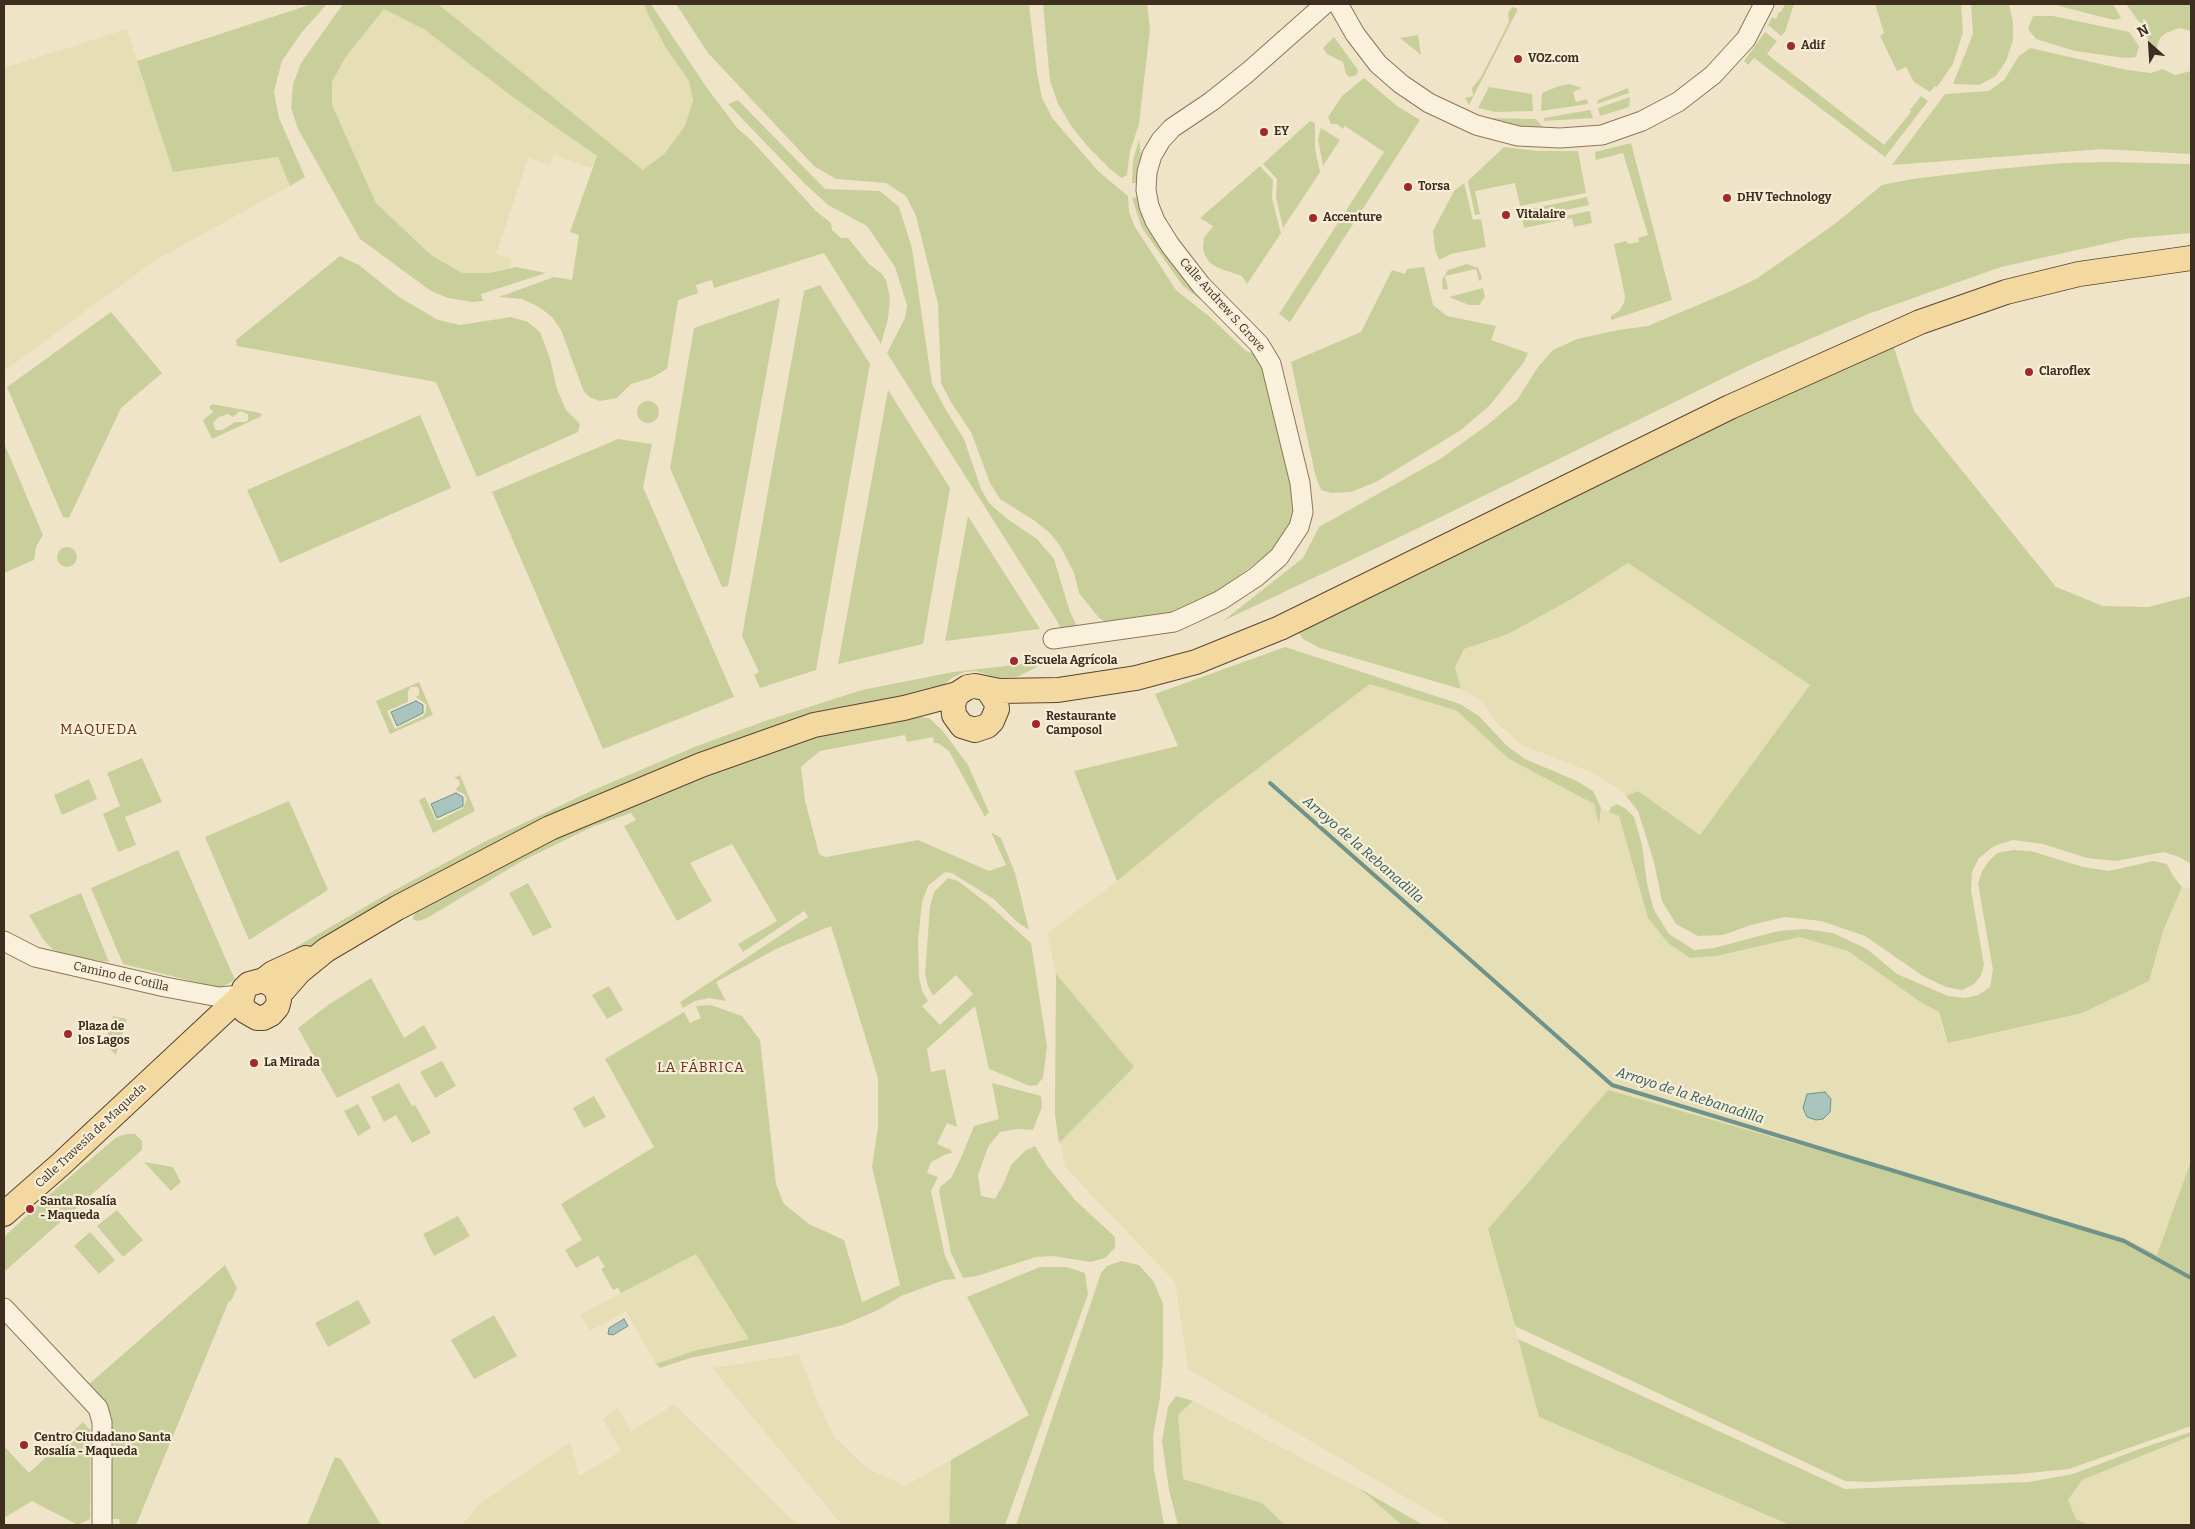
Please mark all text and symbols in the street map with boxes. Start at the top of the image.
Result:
north arrow [2125,20,2175,70]
text: N [2135,21,2152,41]
place label: Adif [1801,39,1825,53]
marker: Adif [1785,40,1797,52]
place label: VOZ.com [1528,52,1579,66]
marker: VOZ.com [1512,53,1524,65]
place label: EY [1274,125,1289,139]
marker: EY [1258,126,1270,138]
place label: Torsa [1418,180,1450,194]
marker: Torsa [1402,181,1414,193]
place label: DHV Technology [1737,191,1831,205]
marker: DHV Technology [1721,192,1733,204]
place label: Vitalaire [1516,208,1565,222]
marker: Vitalaire [1500,209,1512,221]
place label: Accenture [1323,211,1382,225]
marker: Accenture [1307,212,1319,224]
street label: Calle Andrew S. Grove [1176,255,1268,355]
place label: Claroflex [2039,365,2090,379]
marker: Claroflex [2023,366,2035,378]
place label: Escuela Agrícola [1024,654,1118,668]
marker: Escuela Agrícola [1008,655,1020,667]
place label: Restaurante Camposol [1046,710,1116,738]
marker: Restaurante Camposol [1030,718,1042,730]
district label: MAQUEDA [59,722,139,738]
water label: Arroyo de la Rebanadilla [1299,793,1427,907]
street label: Camino de Cotilla [72,959,170,995]
place label: Plaza de los Lagos [78,1020,130,1048]
marker: Plaza de los Lagos [62,1028,74,1040]
place label: La Mirada [264,1056,320,1070]
marker: La Mirada [248,1057,260,1069]
district label: LA FÁBRICA [656,1060,746,1076]
water label: Arroyo de la Rebanadilla [1614,1064,1766,1128]
street label: Calle Travesía de Maqueda [33,1081,149,1191]
place label: Santa Rosalía - Maqueda [40,1195,117,1223]
marker: Santa Rosalía - Maqueda [24,1203,36,1215]
place label: Centro Ciudadano Santa Rosalía - Maqueda [34,1431,171,1459]
marker: Centro Ciudadano Santa Rosalía - Maqueda [18,1439,30,1451]

